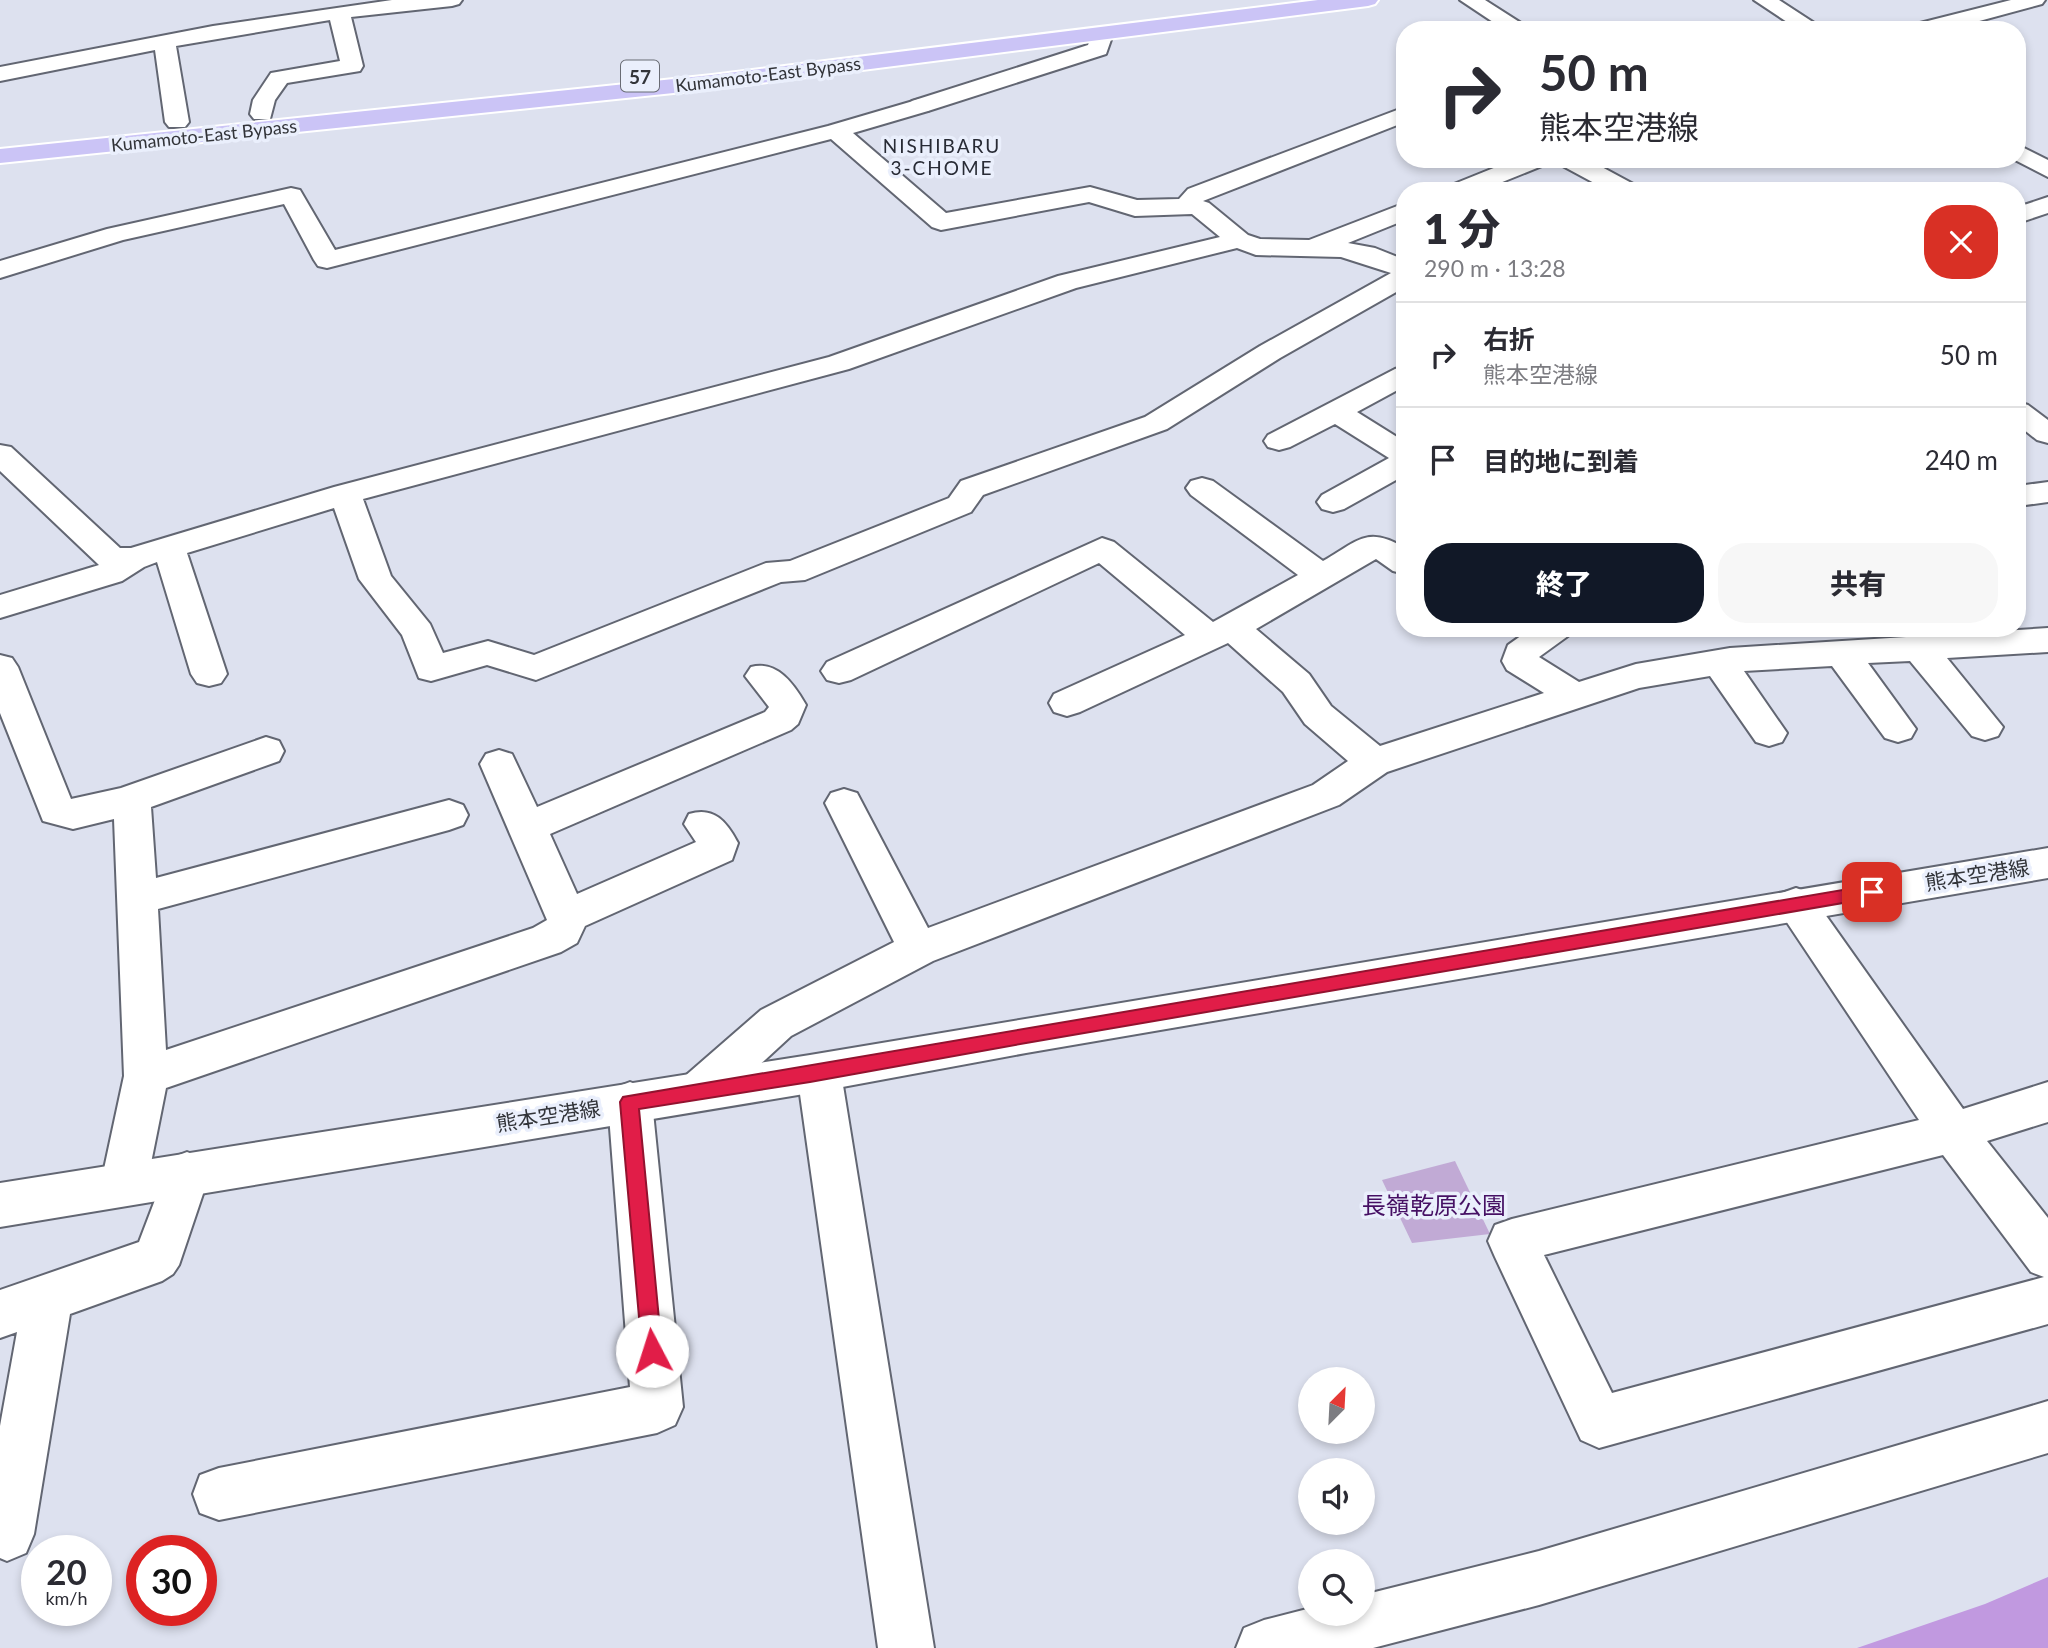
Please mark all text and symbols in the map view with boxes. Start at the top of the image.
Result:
text: 50 m [1539,43,1649,101]
icon: right [1424,49,1515,140]
street label: Kumamoto-East Bypass [674,52,862,96]
road number: 57 [621,60,659,92]
text: 熊本空港線 [1539,107,1699,146]
street label: Kumamoto-East Bypass [110,114,298,156]
district label: NISHIBARU 3-CHOME [883,134,1001,179]
text: 1 分 [1424,203,1500,253]
button: close [1924,205,1998,279]
text: 290 m · 13:28 [1424,254,1566,282]
text: 右折 [1483,323,1535,355]
icon: right [1424,336,1462,374]
text: 50 m [1940,339,1998,371]
text: 熊本空港線 [1483,360,1598,388]
icon: arrive [1424,441,1462,479]
text: 240 m [1925,444,1998,476]
text: 目的地に到着 [1483,445,1639,477]
button: 終了 [1424,543,1704,623]
button: 共有 [1718,543,1998,623]
street label: 熊本空港線 [1923,853,2031,895]
pin [1842,862,1902,922]
icon: arrive [1853,873,1891,911]
street label: 熊本空港線 [494,1094,602,1136]
park label: 長嶺乾原公園 [1362,1190,1506,1219]
position arrow [615,1314,689,1388]
north arrow [1298,1367,1376,1444]
map controls [1298,1367,1375,1626]
button: sound [1298,1458,1375,1535]
speed limit sign: 30 [126,1535,217,1626]
button: search [1298,1549,1375,1626]
text: 20 [46,1550,87,1592]
text: km/h [45,1587,88,1609]

